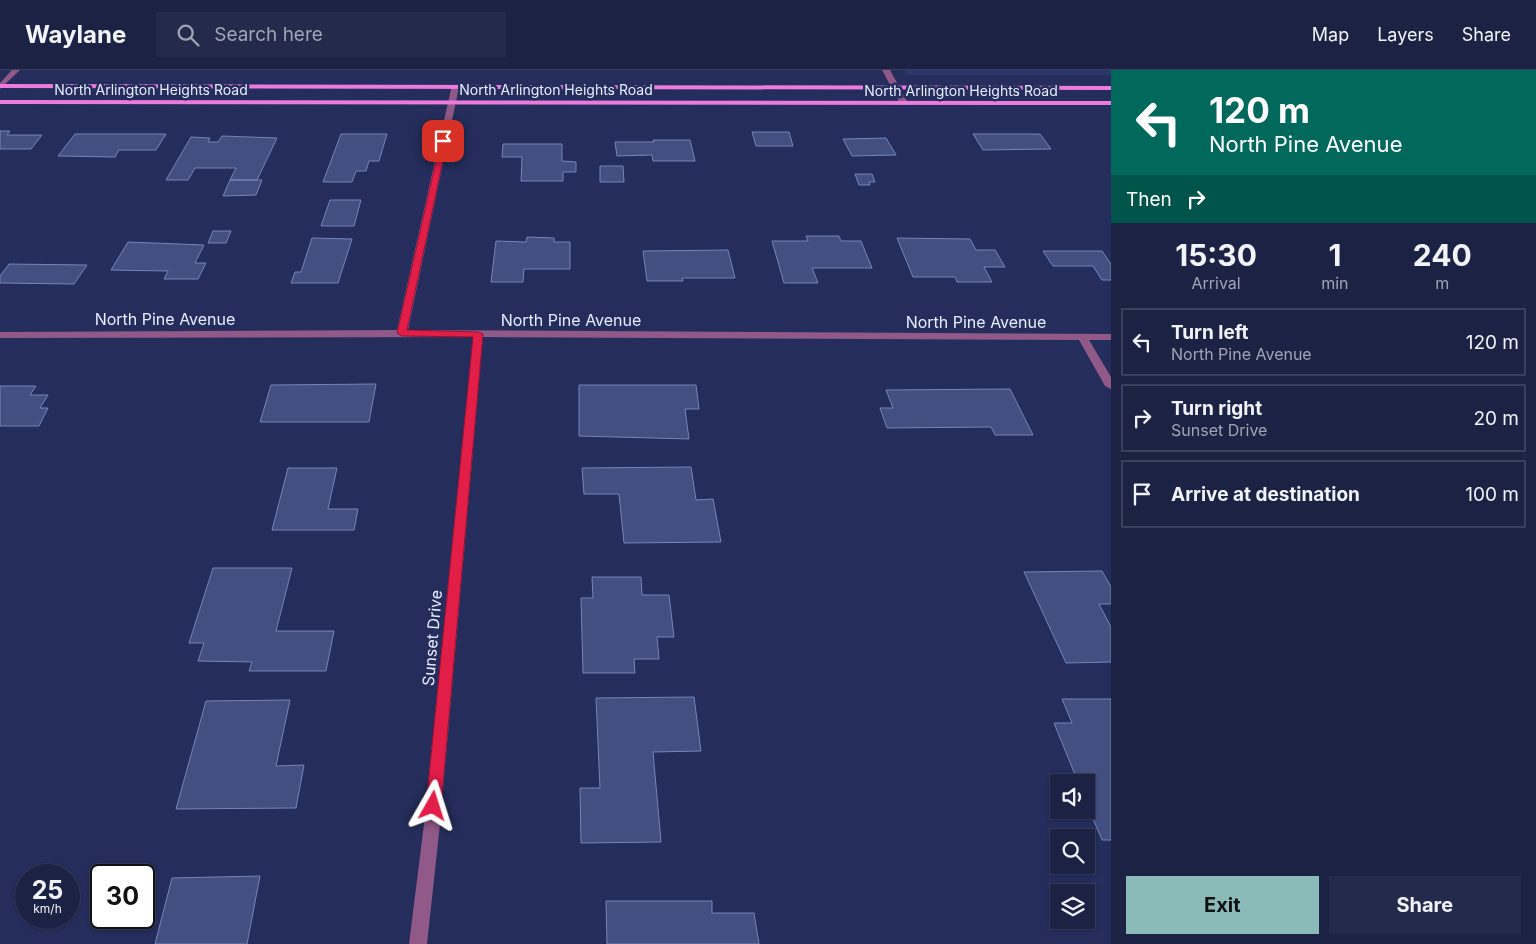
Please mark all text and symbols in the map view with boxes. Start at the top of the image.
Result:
search box [156,12,506,57]
text: Waylane [25,20,126,49]
icon: search [174,21,202,49]
text: Search here [214,23,323,46]
text: Map [1312,24,1349,45]
text: Layers [1377,24,1434,45]
text: Share [1462,24,1511,45]
street label: North Arlington Heights Road [54,81,248,98]
street label: North Arlington Heights Road [459,81,653,98]
street label: North Arlington Heights Road [864,82,1058,99]
text: 120 m [1209,89,1310,131]
icon: left [1126,90,1191,155]
pin [422,120,464,162]
icon: arrive [429,127,457,155]
text: North Pine Avenue [1209,131,1402,157]
icon: right [1182,185,1210,213]
text: Then [1126,188,1172,211]
text: 15:30 [1175,237,1257,273]
text: 1 [1328,237,1341,273]
text: 240 [1413,237,1472,273]
text: Arrival [1191,273,1241,293]
text: min [1321,273,1349,293]
text: m [1435,273,1449,293]
street label: North Pine Avenue [95,309,235,329]
street label: North Pine Avenue [501,310,641,330]
street label: North Pine Avenue [906,312,1046,332]
text: Turn left [1171,321,1249,344]
icon: left [1128,328,1156,356]
text: 120 m [1466,331,1519,354]
text: North Pine Avenue [1171,344,1312,364]
text: Turn right [1171,397,1262,420]
icon: right [1128,404,1156,432]
text: 20 m [1473,407,1519,430]
text: Sunset Drive [1171,420,1267,440]
icon: arrive [1128,480,1156,508]
text: Arrive at destination [1171,483,1360,506]
text: 100 m [1465,483,1519,506]
street label: Sunset Drive [418,589,446,687]
map controls [1050,774,1095,929]
button: sound [1050,774,1095,819]
position arrow [406,779,458,831]
button: search [1050,829,1095,874]
speed limit sign: 30 [90,864,155,929]
text: 25 [32,875,63,905]
button: Exit [1126,876,1319,934]
button: Share [1329,876,1521,934]
button: layers [1050,884,1095,929]
text: km/h [33,901,62,916]

